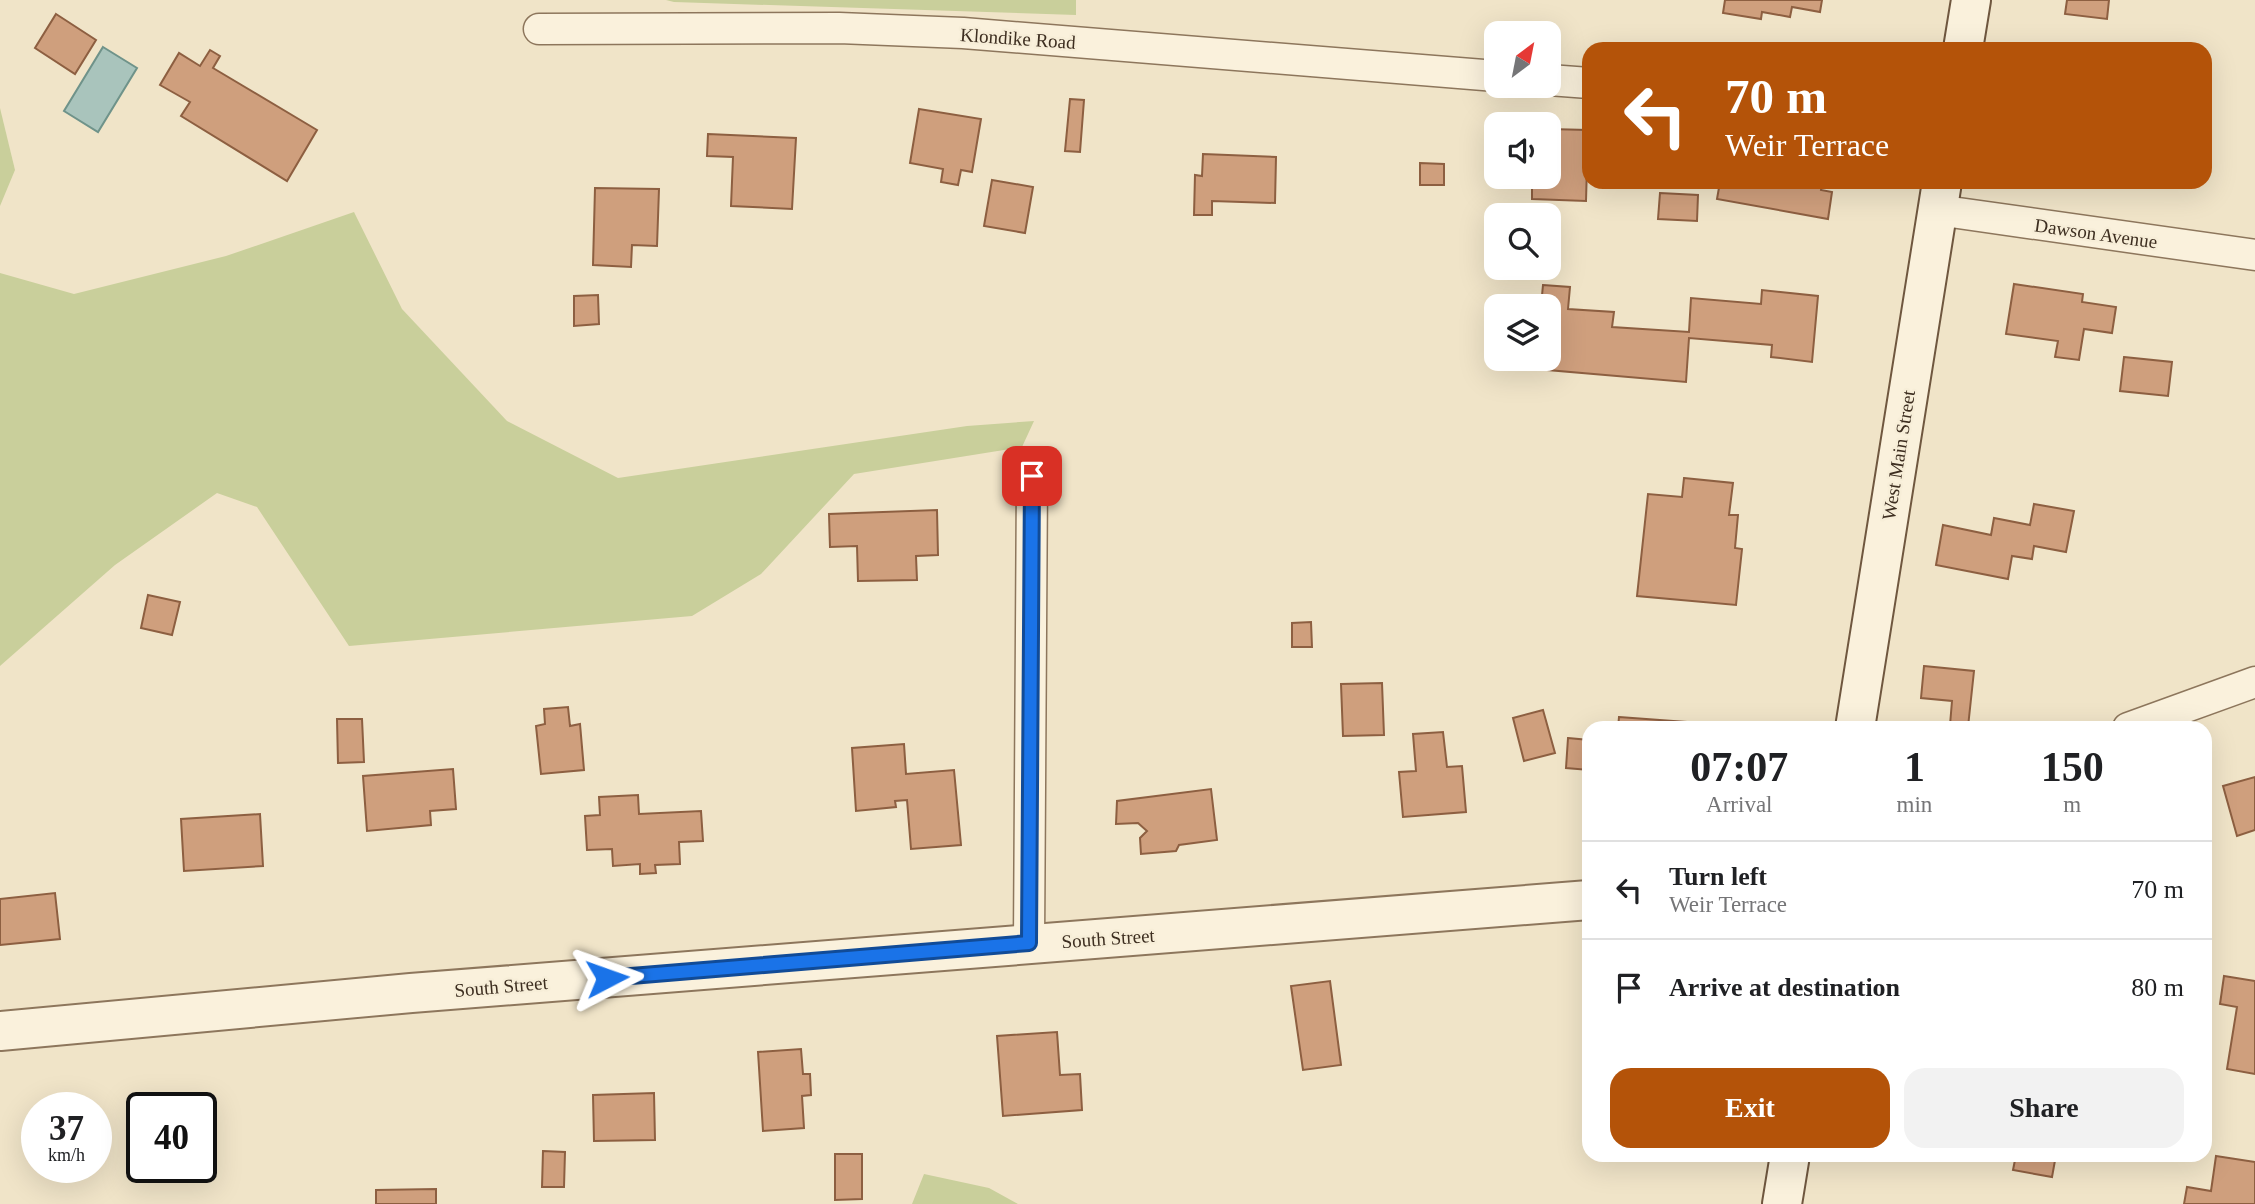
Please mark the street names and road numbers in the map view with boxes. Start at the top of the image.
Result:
street label: Klondike Road [960,24,1077,53]
street label: Dawson Avenue [2033,214,2159,252]
street label: West Main Street [1878,388,1919,522]
street label: South Street [1061,925,1156,952]
street label: South Street [454,972,549,1001]

